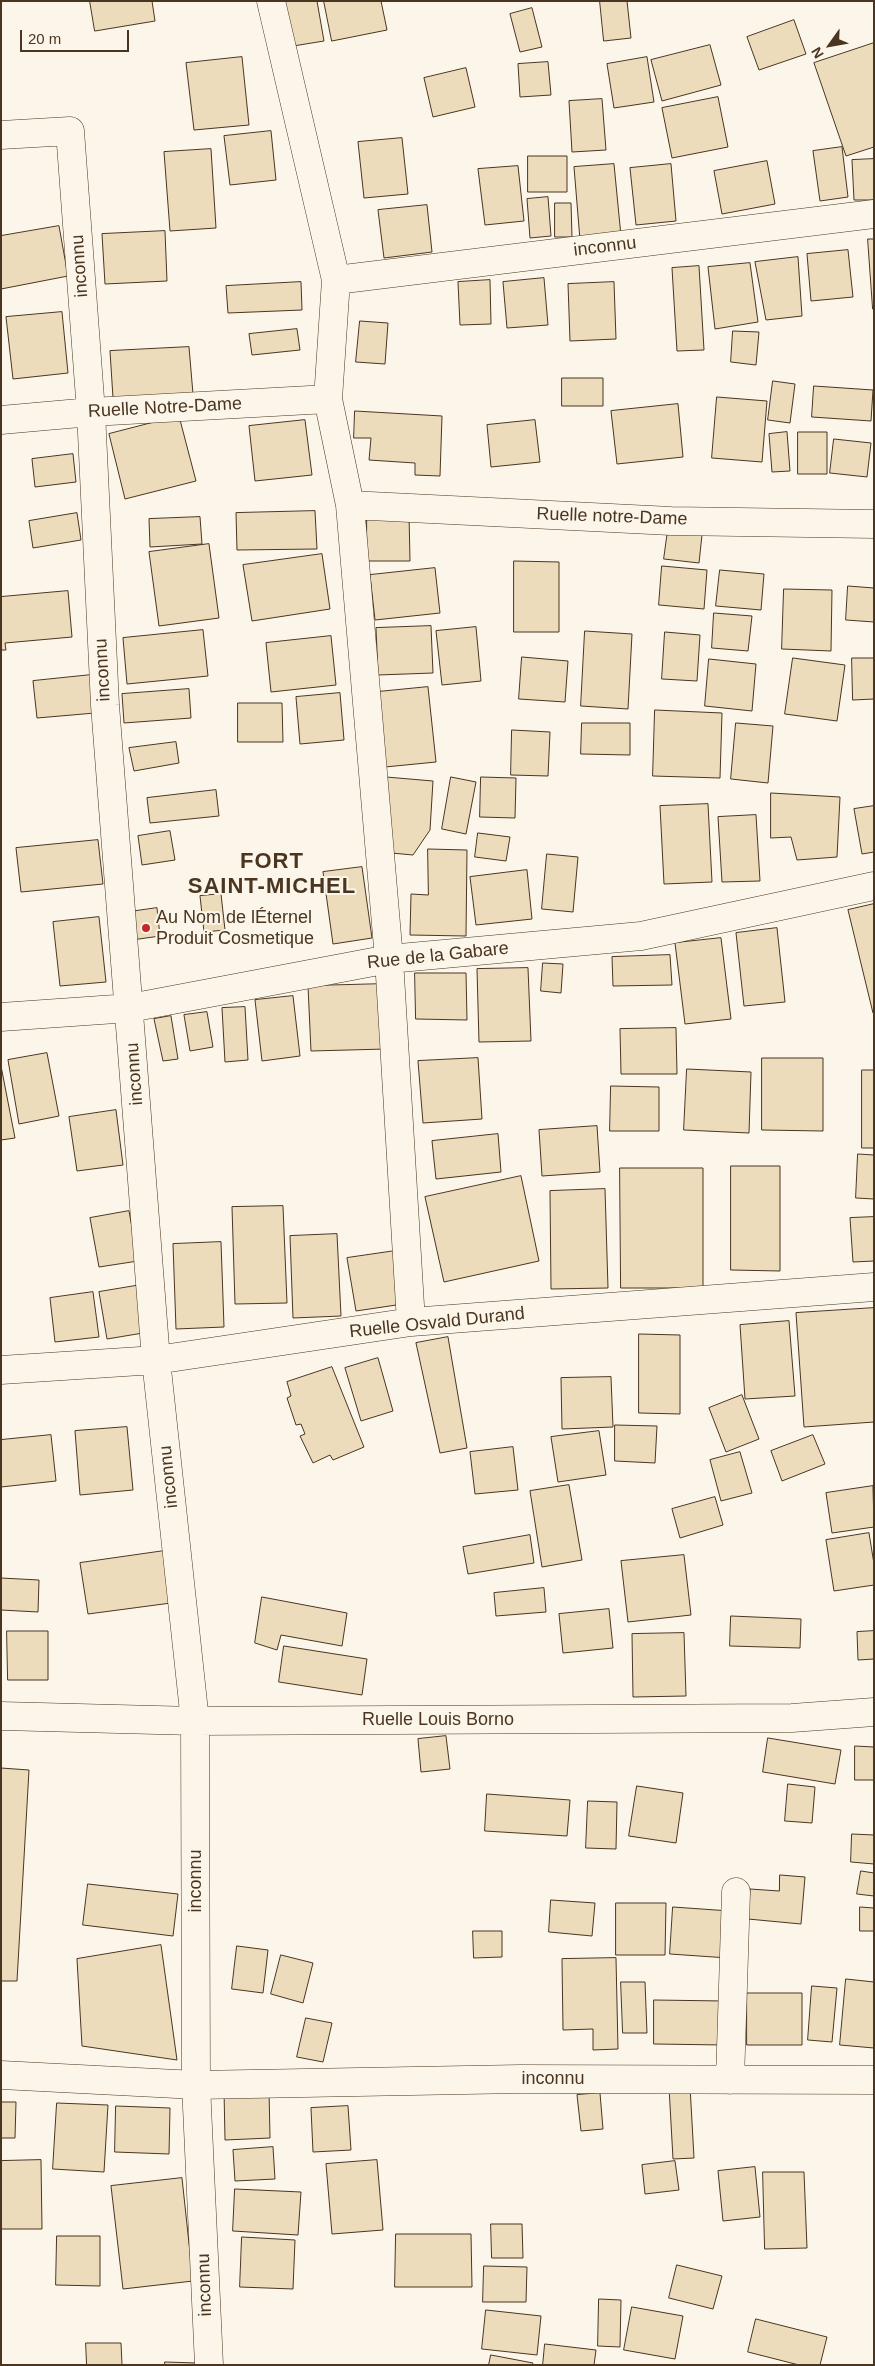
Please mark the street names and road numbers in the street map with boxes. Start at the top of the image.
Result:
street label: inconnu [572,232,638,262]
street label: inconnu [67,234,93,298]
street label: Ruelle Notre-Dame [88,393,242,423]
street label: Ruelle notre-Dame [536,504,688,530]
street label: inconnu [91,638,115,702]
street label: Rue de la Gabare [366,938,510,974]
street label: inconnu [122,1042,148,1106]
street label: Ruelle Osvald Durand [348,1303,526,1343]
street label: inconnu [155,1445,183,1509]
street label: Ruelle Louis Borno [362,1709,514,1731]
street label: inconnu [185,1849,207,1913]
street label: inconnu [521,2068,585,2090]
street label: inconnu [193,2253,217,2317]

